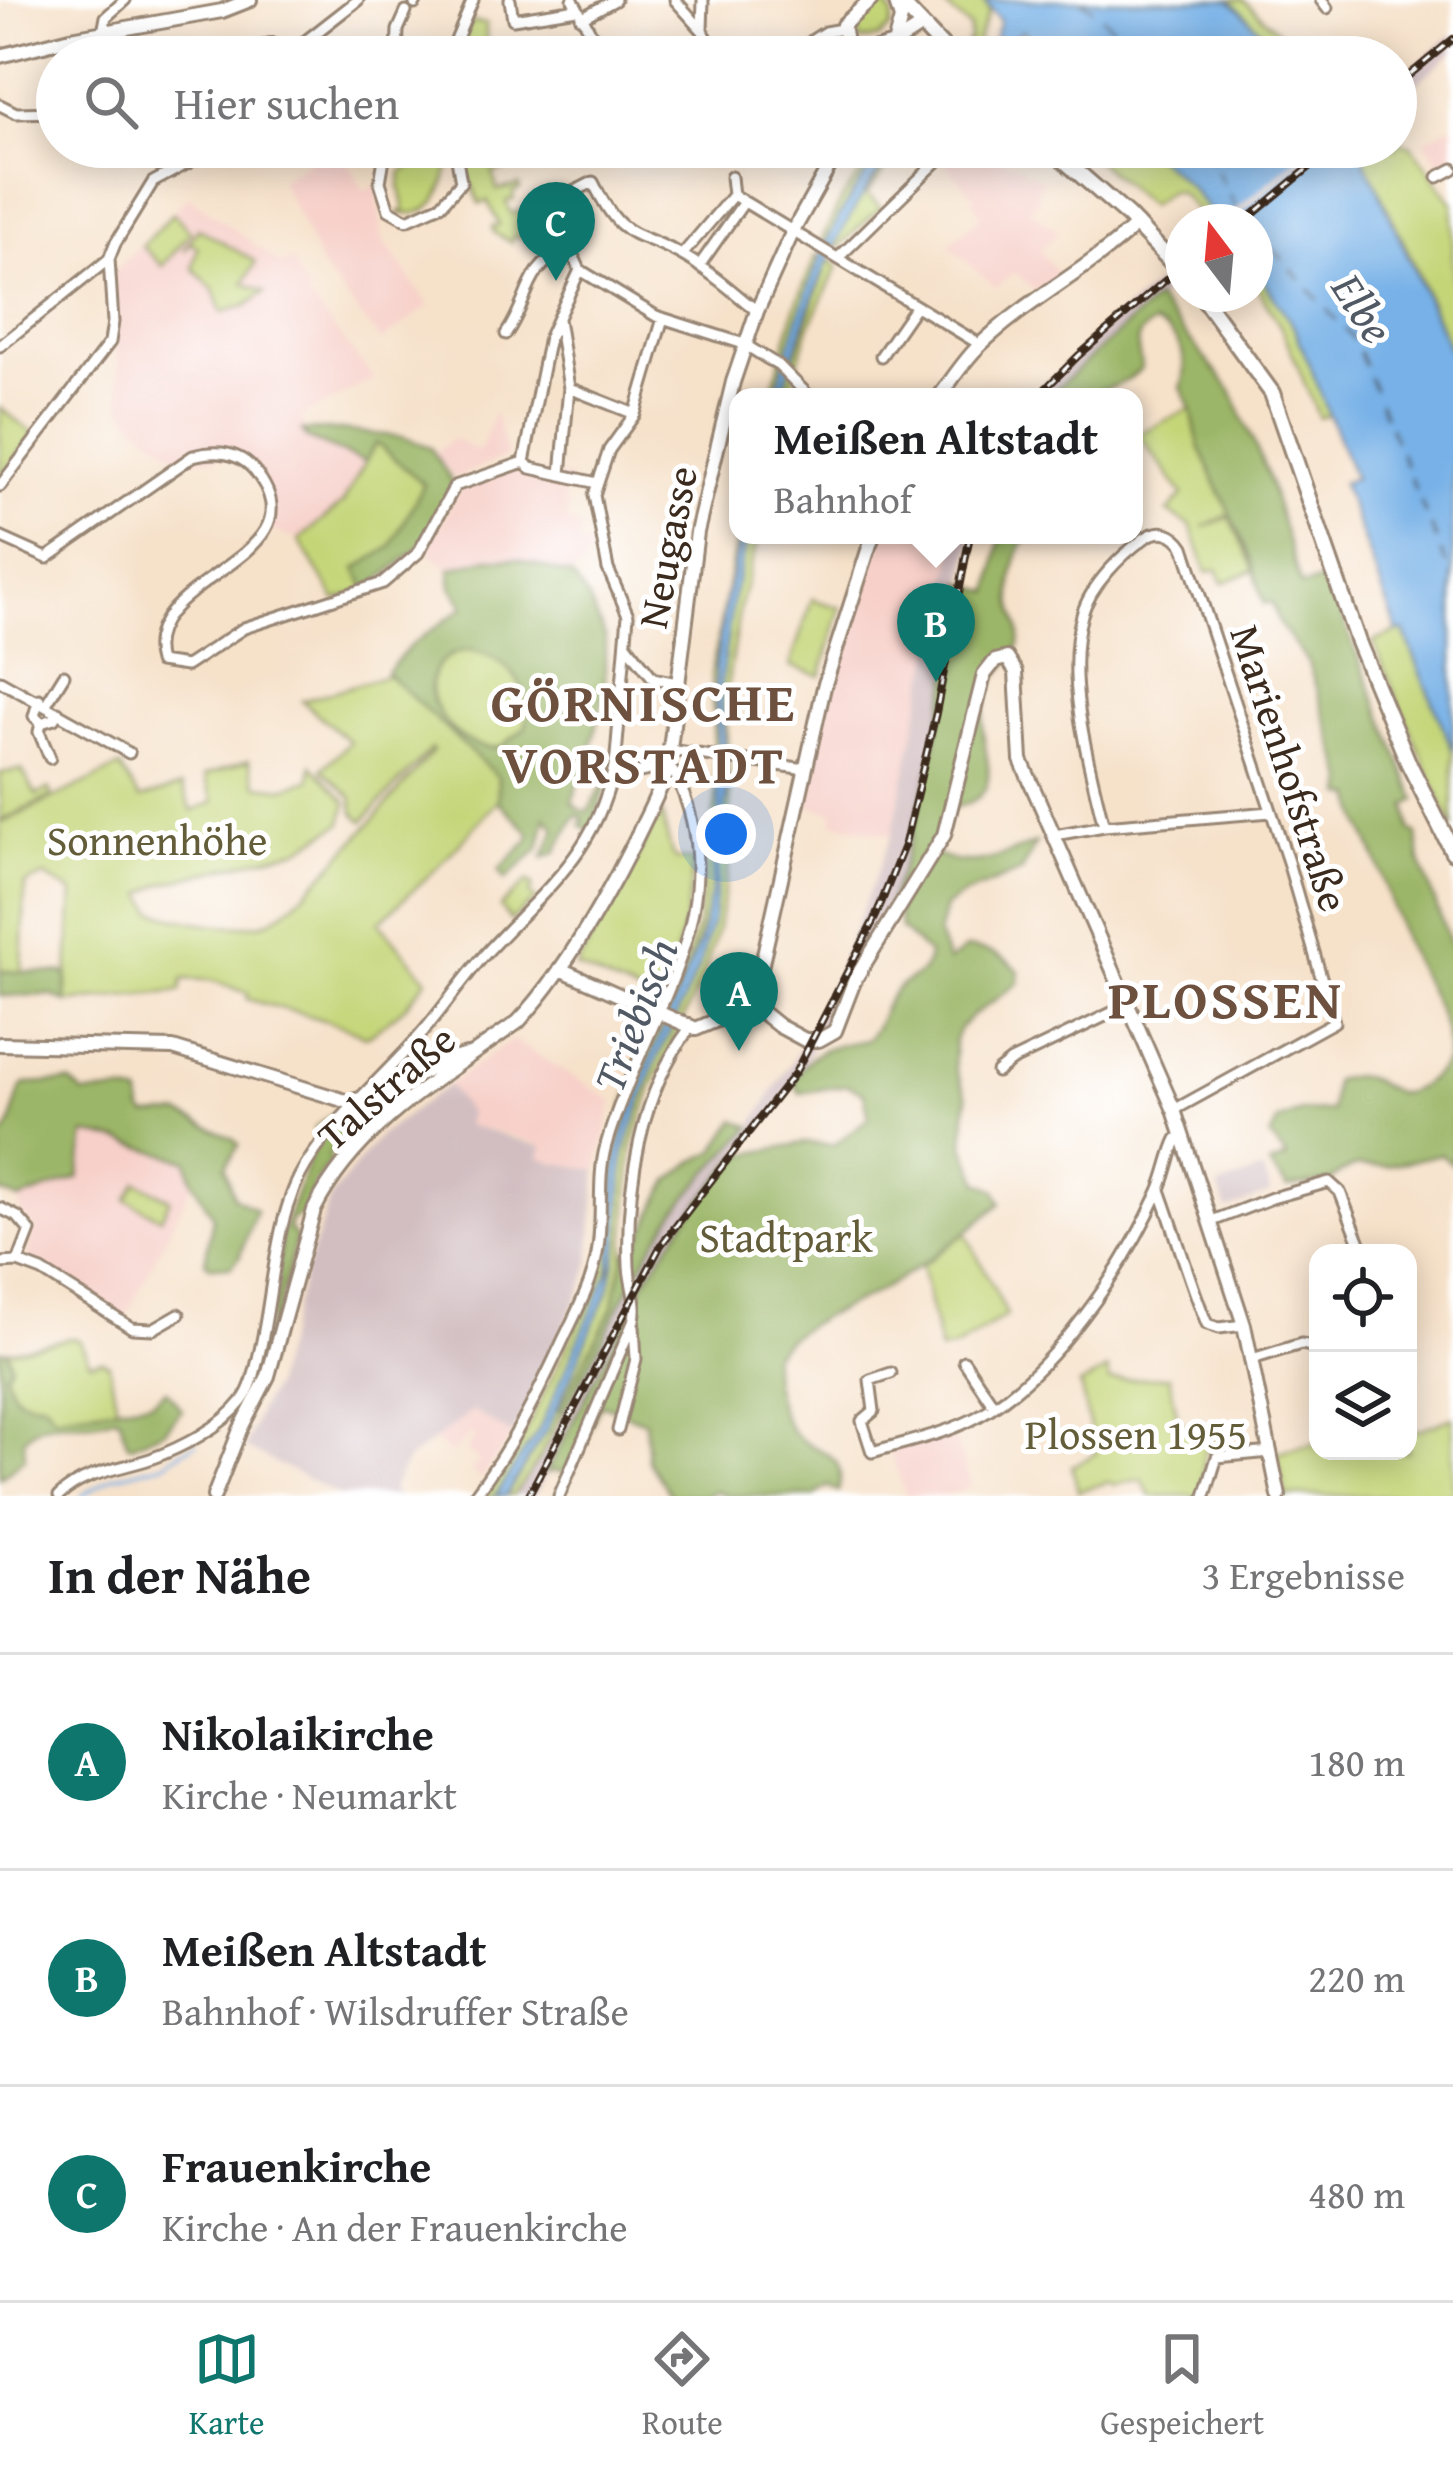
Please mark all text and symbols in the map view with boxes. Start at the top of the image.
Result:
search box [36,36,1417,168]
icon: search [78,69,144,135]
text: Hier suchen [174,70,399,135]
pin: C [517,182,595,281]
north arrow [1165,204,1273,312]
water label: Elbe [1316,259,1410,356]
popup [729,388,1143,544]
text: Meißen Altstadt [774,405,1098,470]
street label: Neugasse [621,461,712,633]
text: Bahnhof [774,470,912,527]
pin: B [897,583,975,682]
street label: Marienhofstraße [1215,617,1365,919]
district label: GÖRNISCHE VORSTADT [491,662,797,803]
your location [696,804,756,864]
park label: Sonnenhöhe [47,809,267,870]
water label: Triebisch [576,929,693,1101]
pin: A [700,952,778,1051]
district label: PLOSSEN [1108,959,1344,1038]
street label: Talstraße [303,1009,468,1164]
park label: Stadtpark [699,1206,873,1267]
map controls [1309,1244,1417,1460]
button: locate [1309,1244,1417,1352]
button: layers [1309,1352,1417,1460]
park label: Plossen 1955 [1025,1403,1247,1464]
text: In der Nähe [48,1537,311,1612]
text: 3 Ergebnisse [1202,1546,1405,1603]
text: Nikolaikirche [162,1701,434,1766]
text: A [75,1733,99,1790]
text: 180 m [1308,1733,1405,1790]
text: Kirche · Neumarkt [162,1766,457,1823]
text: Meißen Altstadt [162,1917,487,1982]
text: B [75,1949,99,2006]
text: 220 m [1308,1949,1405,2006]
text: Bahnhof · Wilsdruffer Straße [162,1982,629,2039]
text: Frauenkirche [162,2133,431,2198]
text: C [76,2165,98,2222]
text: 480 m [1308,2165,1405,2222]
text: Kirche · An der Frauenkirche [162,2198,628,2255]
tab: Karte [189,2326,265,2446]
tab: Route [642,2326,723,2446]
tab: Gespeichert [1100,2326,1264,2446]

